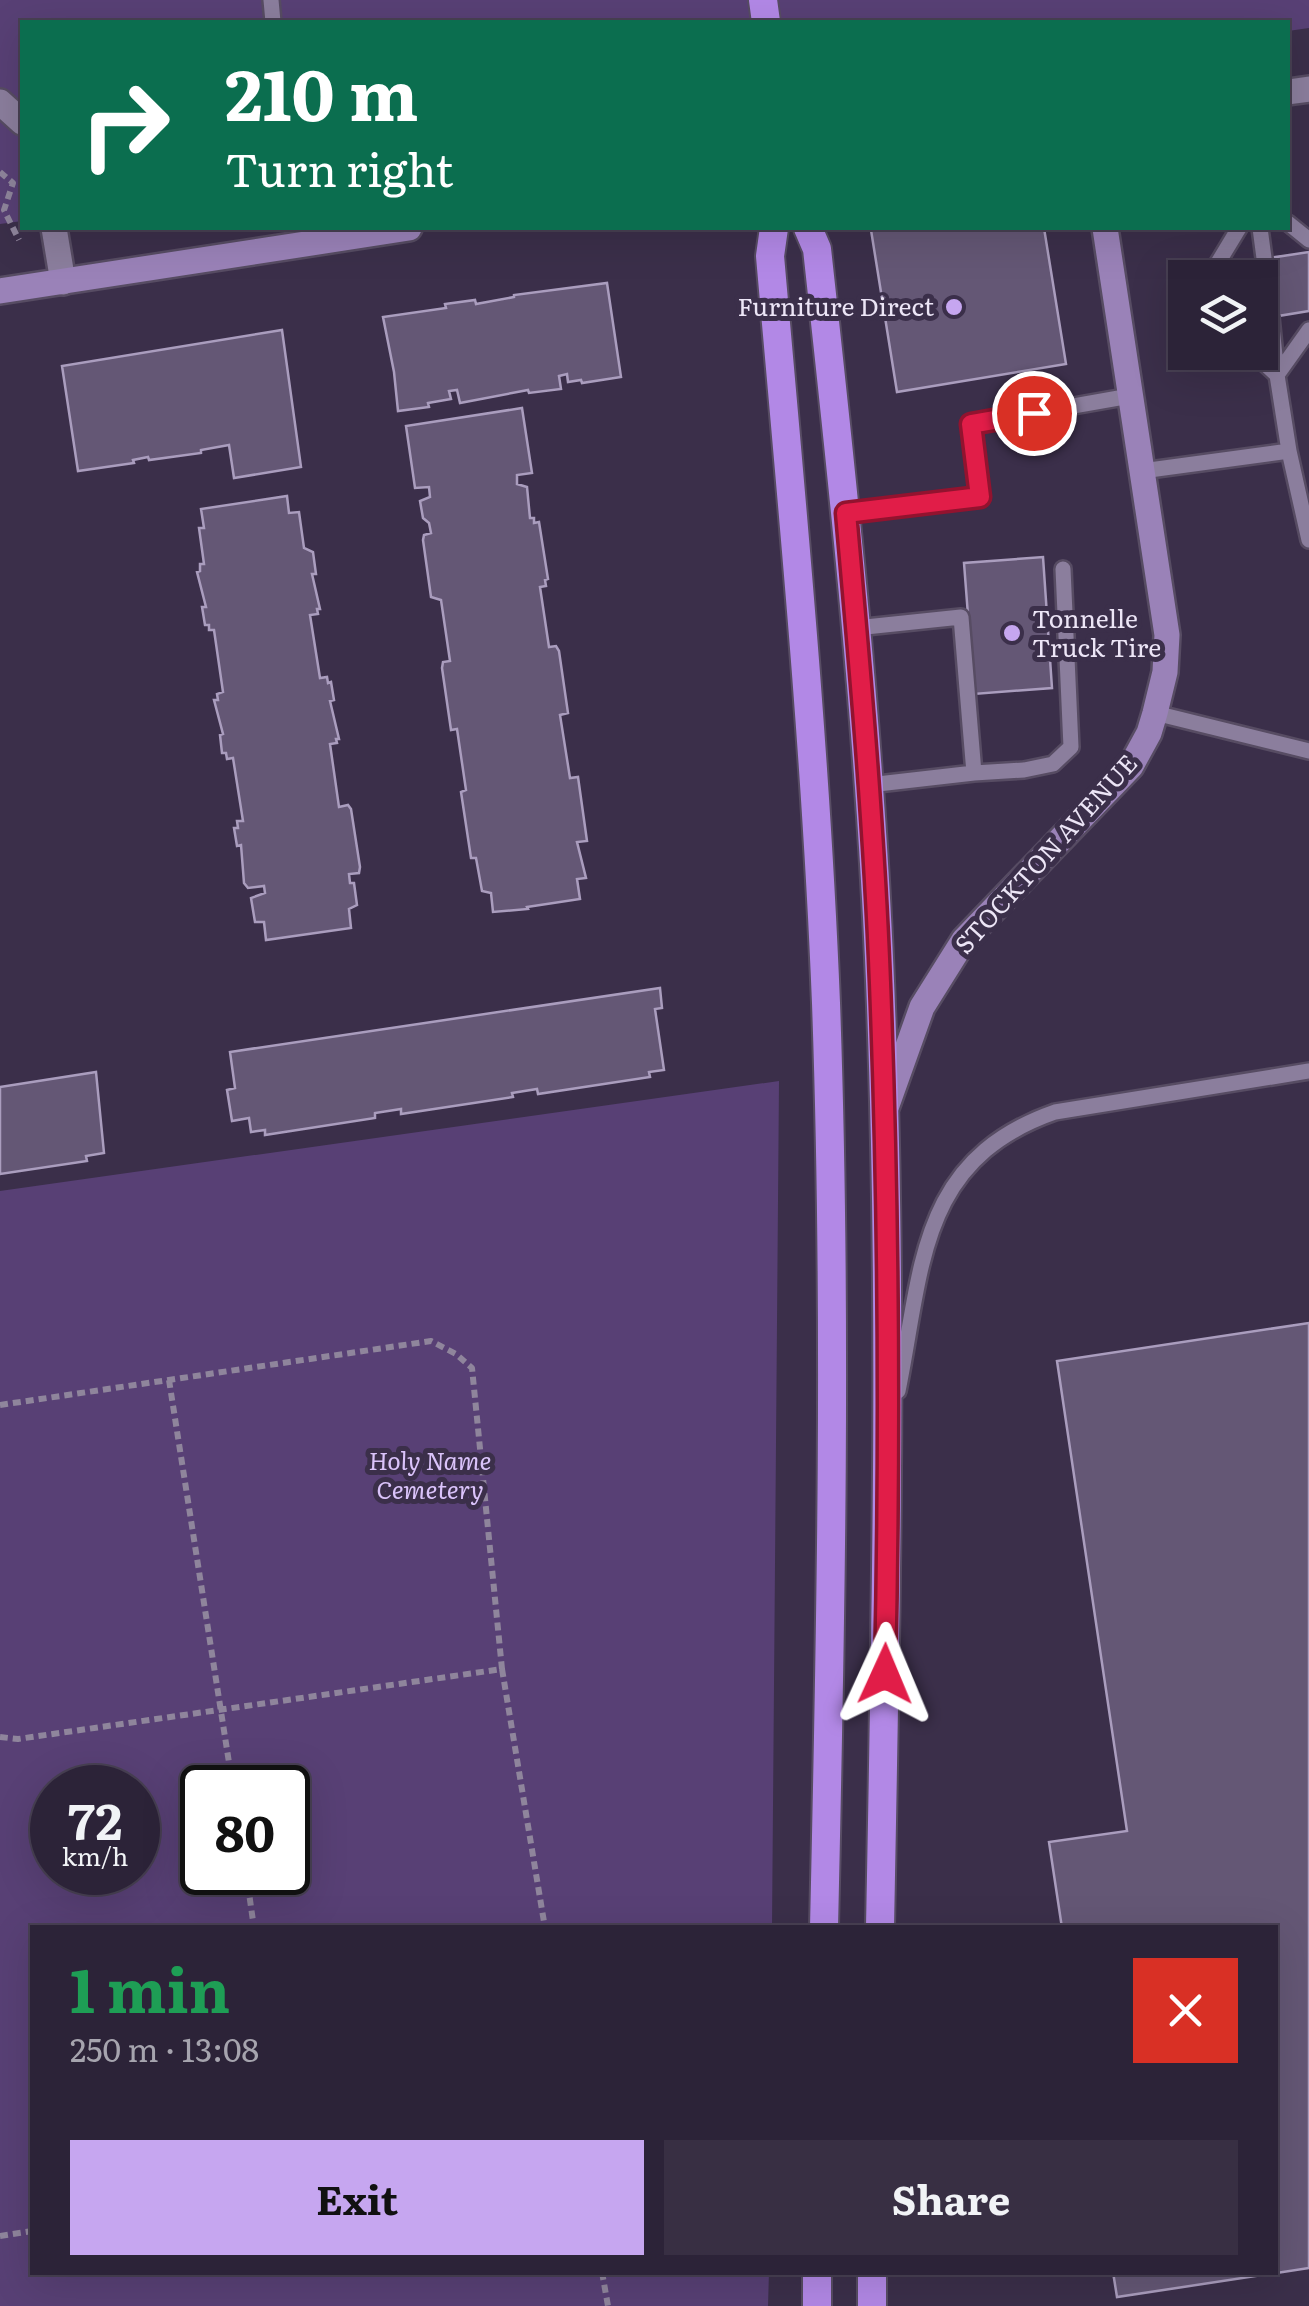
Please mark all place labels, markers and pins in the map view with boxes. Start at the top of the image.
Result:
place label: Furniture Direct [737,287,934,324]
marker: Furniture Direct [943,296,965,318]
pin [992,371,1077,456]
place label: Tonnelle Truck Tire [1032,599,1161,665]
marker: Tonnelle Truck Tire [1001,622,1023,644]

